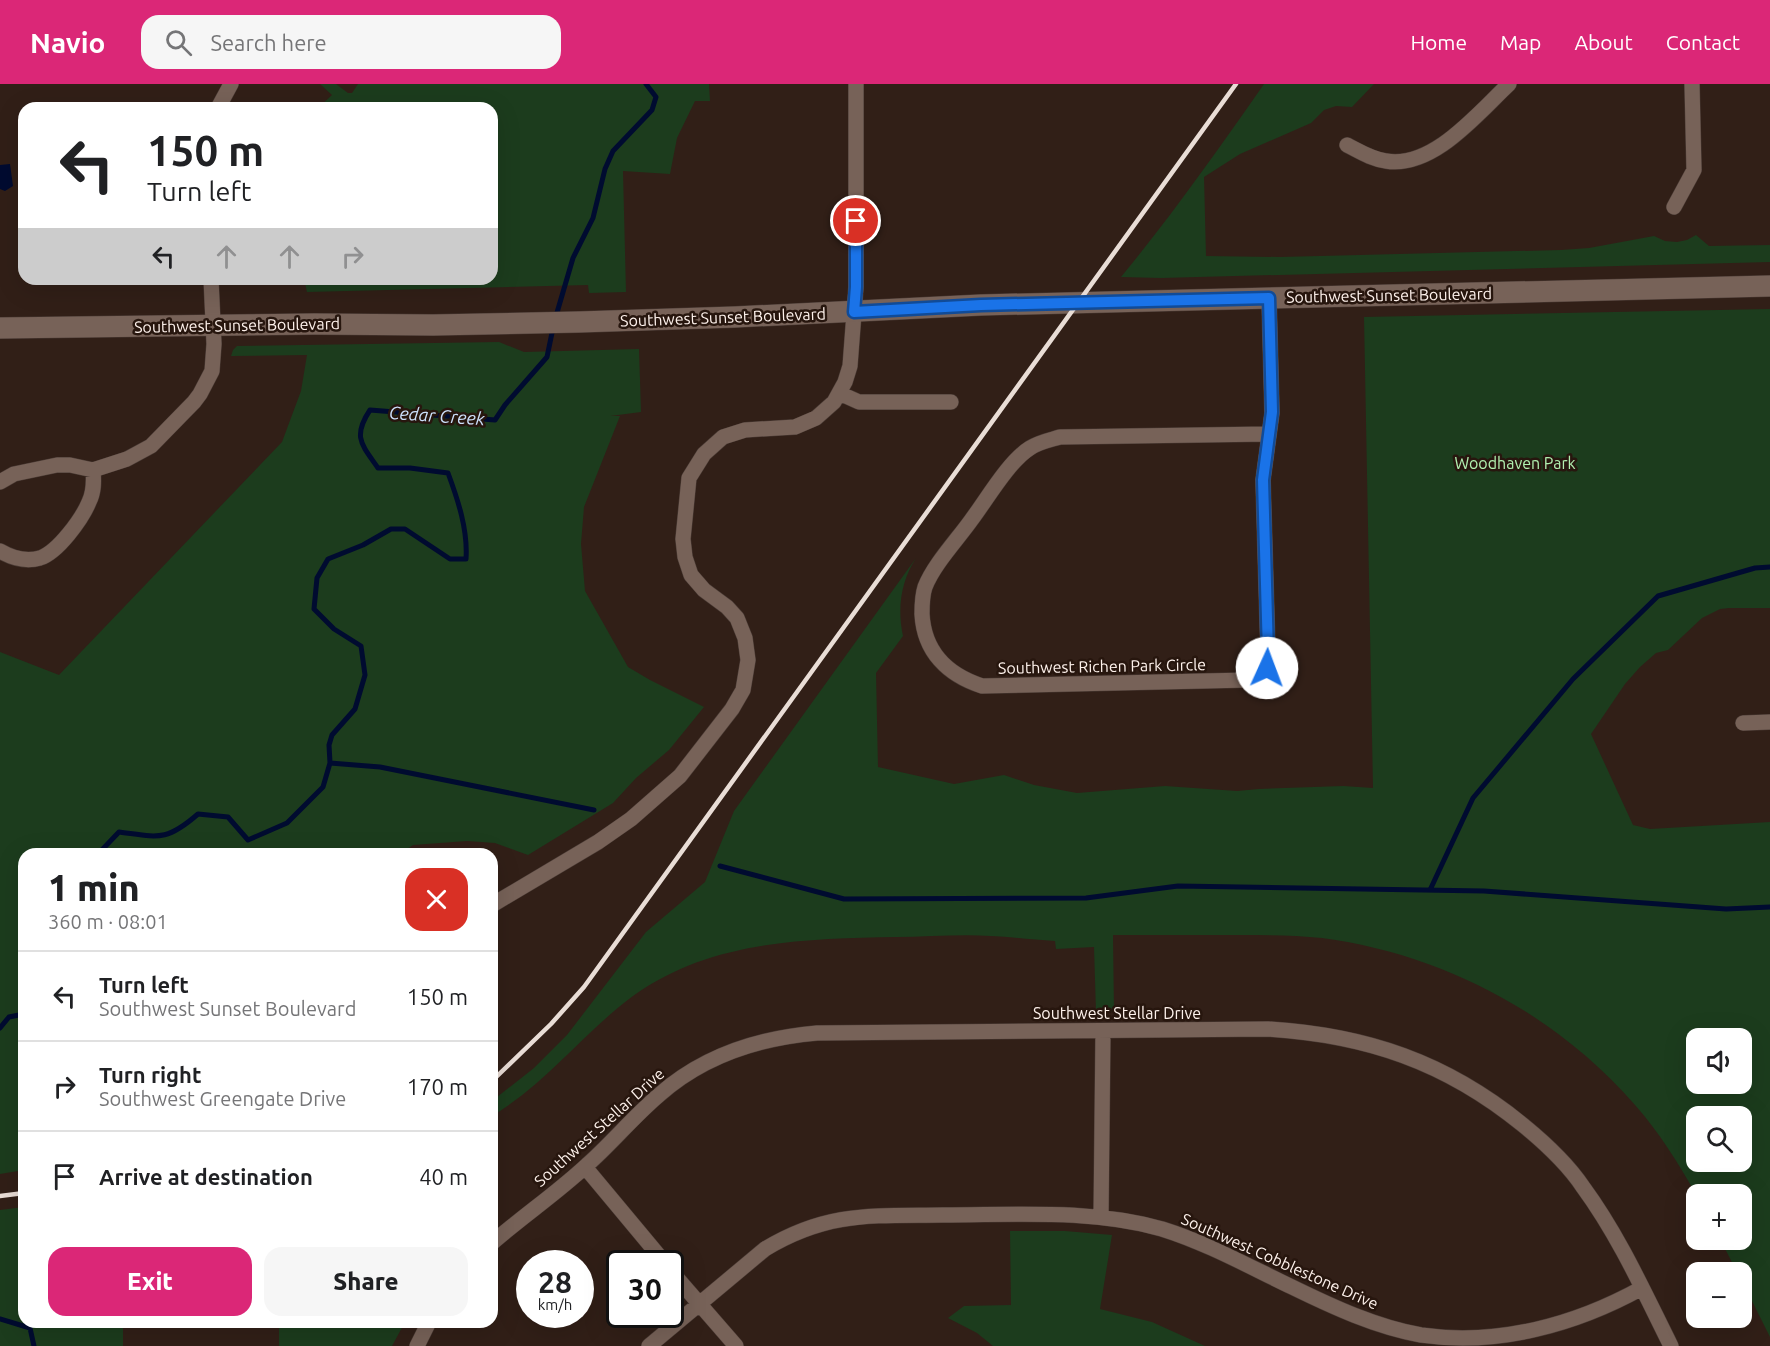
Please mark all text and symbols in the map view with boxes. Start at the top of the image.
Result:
search box [141,15,561,69]
icon: search [162,26,195,59]
text: Navio [30,27,105,58]
text: Search here [210,30,327,55]
text: Home [1410,30,1467,54]
text: Map [1500,30,1541,54]
text: About [1574,30,1633,54]
text: Contact [1666,30,1740,54]
icon: left [48,126,126,204]
text: 150 m [147,127,264,174]
text: Turn left [147,176,251,206]
pin [830,195,881,246]
icon: arrive [839,204,872,237]
icon: left [147,240,180,273]
icon: ahead [210,240,243,273]
icon: ahead [273,240,306,273]
icon: right [336,240,369,273]
street label: Southwest Sunset Boulevard [1286,284,1492,306]
street label: Southwest Sunset Boulevard [620,304,826,330]
street label: Southwest Sunset Boulevard [134,314,340,336]
water label: Cedar Creek [388,402,486,428]
park label: Woodhaven Park [1454,454,1576,472]
position arrow [1235,636,1299,700]
street label: Southwest Richen Park Circle [998,655,1206,677]
text: 1 min [48,867,140,908]
button: close [405,868,468,931]
text: 360 m · 08:01 [48,910,168,933]
text: Turn left [99,972,189,997]
icon: left [48,980,81,1013]
text: 150 m [407,984,468,1009]
text: Southwest Sunset Boulevard [99,997,356,1020]
street label: Southwest Stellar Drive [1033,1004,1201,1022]
map controls [1686,1028,1752,1328]
button: sound [1686,1028,1752,1094]
text: Turn right [99,1062,201,1087]
street label: Southwest Stellar Drive [531,1064,667,1190]
icon: right [48,1070,81,1103]
text: 170 m [407,1074,468,1099]
text: Southwest Greengate Drive [99,1087,346,1110]
button: search [1686,1106,1752,1172]
icon: arrive [48,1160,81,1193]
text: Arrive at destination [99,1164,313,1189]
text: 40 m [419,1164,468,1189]
button: + [1686,1184,1752,1250]
street label: Southwest Cobblestone Drive [1179,1209,1381,1313]
button: Exit [48,1247,252,1316]
button: Share [264,1247,468,1316]
speed limit sign: 30 [606,1250,684,1328]
button: − [1686,1262,1752,1328]
text: 28 [538,1265,572,1299]
text: km/h [538,1296,572,1313]

